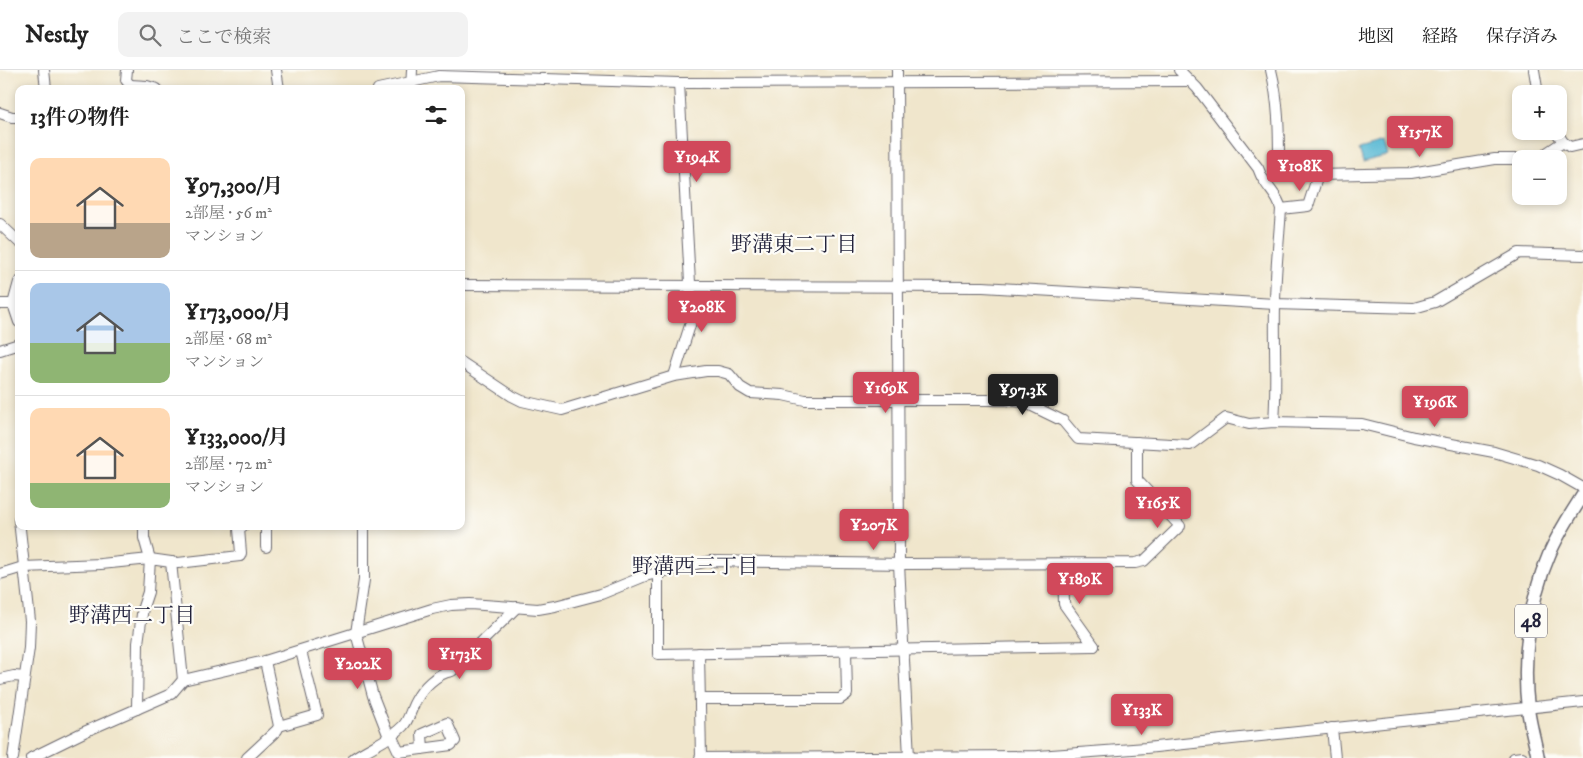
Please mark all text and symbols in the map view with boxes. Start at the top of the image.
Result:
search box [118,12,468,57]
text: Nestly [25,20,88,50]
icon: search [136,21,164,49]
text: ここで検索 [176,26,271,49]
text: 地図 [1358,26,1394,48]
text: 経路 [1422,26,1458,48]
text: 保存済み [1486,26,1558,48]
map controls [1512,85,1567,205]
button: + [1512,85,1567,140]
icon: filters [422,101,450,129]
text: 13件の物件 [30,105,130,131]
pin: ¥157K [1385,116,1455,158]
text: ¥157K [1398,122,1442,142]
pin: ¥194K [662,140,732,183]
text: ¥194K [675,147,720,167]
pin: ¥108K [1265,150,1335,192]
button: − [1512,150,1567,205]
text: ¥108K [1278,156,1322,176]
text: ¥97,300/月 [185,174,283,200]
icon: home [70,178,130,238]
text: 2部屋 · 56 m² [185,203,272,223]
text: マンション [185,226,264,246]
district label: 野溝東二丁目 [731,232,857,258]
pin: ¥208K [667,290,737,333]
text: ¥208K [679,297,725,317]
text: ¥173,000/月 [185,300,292,326]
icon: home [70,303,130,363]
text: 2部屋 · 68 m² [185,329,272,349]
text: マンション [185,352,264,372]
pin: ¥169K [851,372,921,414]
pin: ¥97.3K [982,374,1064,416]
text: ¥169K [864,378,908,398]
text: ¥97.3K [999,380,1047,400]
pin: ¥196K [1400,386,1470,428]
text: ¥196K [1413,392,1457,412]
text: ¥133,000/月 [185,425,289,451]
icon: home [70,428,130,488]
text: 2部屋 · 72 m² [185,454,272,474]
text: マンション [185,477,264,497]
pin: ¥165K [1123,486,1193,529]
text: ¥165K [1136,493,1180,513]
pin: ¥207K [839,508,909,551]
text: ¥207K [851,515,897,535]
district label: 野溝西三丁目 [632,554,758,580]
pin: ¥189K [1045,562,1115,605]
text: ¥189K [1058,569,1102,589]
district label: 野溝西二丁目 [69,603,195,629]
road number: 48 [1515,604,1547,638]
pin: ¥173K [425,638,495,680]
text: ¥173K [439,644,481,664]
pin: ¥202K [323,648,393,690]
text: ¥202K [335,654,381,674]
pin: ¥133K [1107,694,1177,736]
text: ¥133K [1122,700,1162,720]

